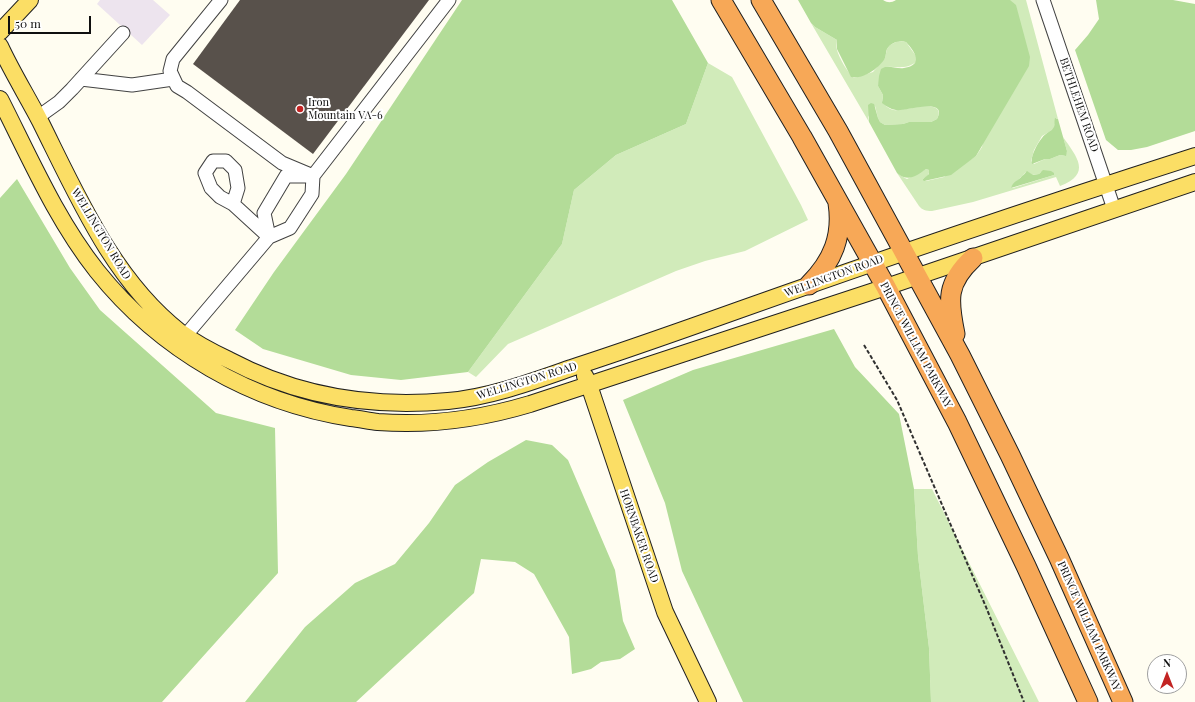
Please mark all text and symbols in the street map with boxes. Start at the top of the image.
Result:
scale bar [10,8,93,34]
text: 50 m [15,15,41,31]
street label: BETHLEHEM ROAD [1057,56,1101,154]
place label: Iron Mountain VA-6 [308,96,383,122]
marker: Iron Mountain VA-6 [295,104,305,114]
street label: WELLINGTON ROAD [69,186,133,282]
street label: WELLINGTON ROAD [783,252,885,300]
street label: PRINCE WILLIAM PARKWAY [877,280,955,410]
street label: WELLINGTON ROAD [475,359,579,403]
street label: HORNBAKER ROAD [617,487,661,585]
street label: PRINCE WILLIAM PARKWAY [1054,559,1124,693]
north arrow [1147,654,1187,694]
text: N [1163,655,1171,670]

